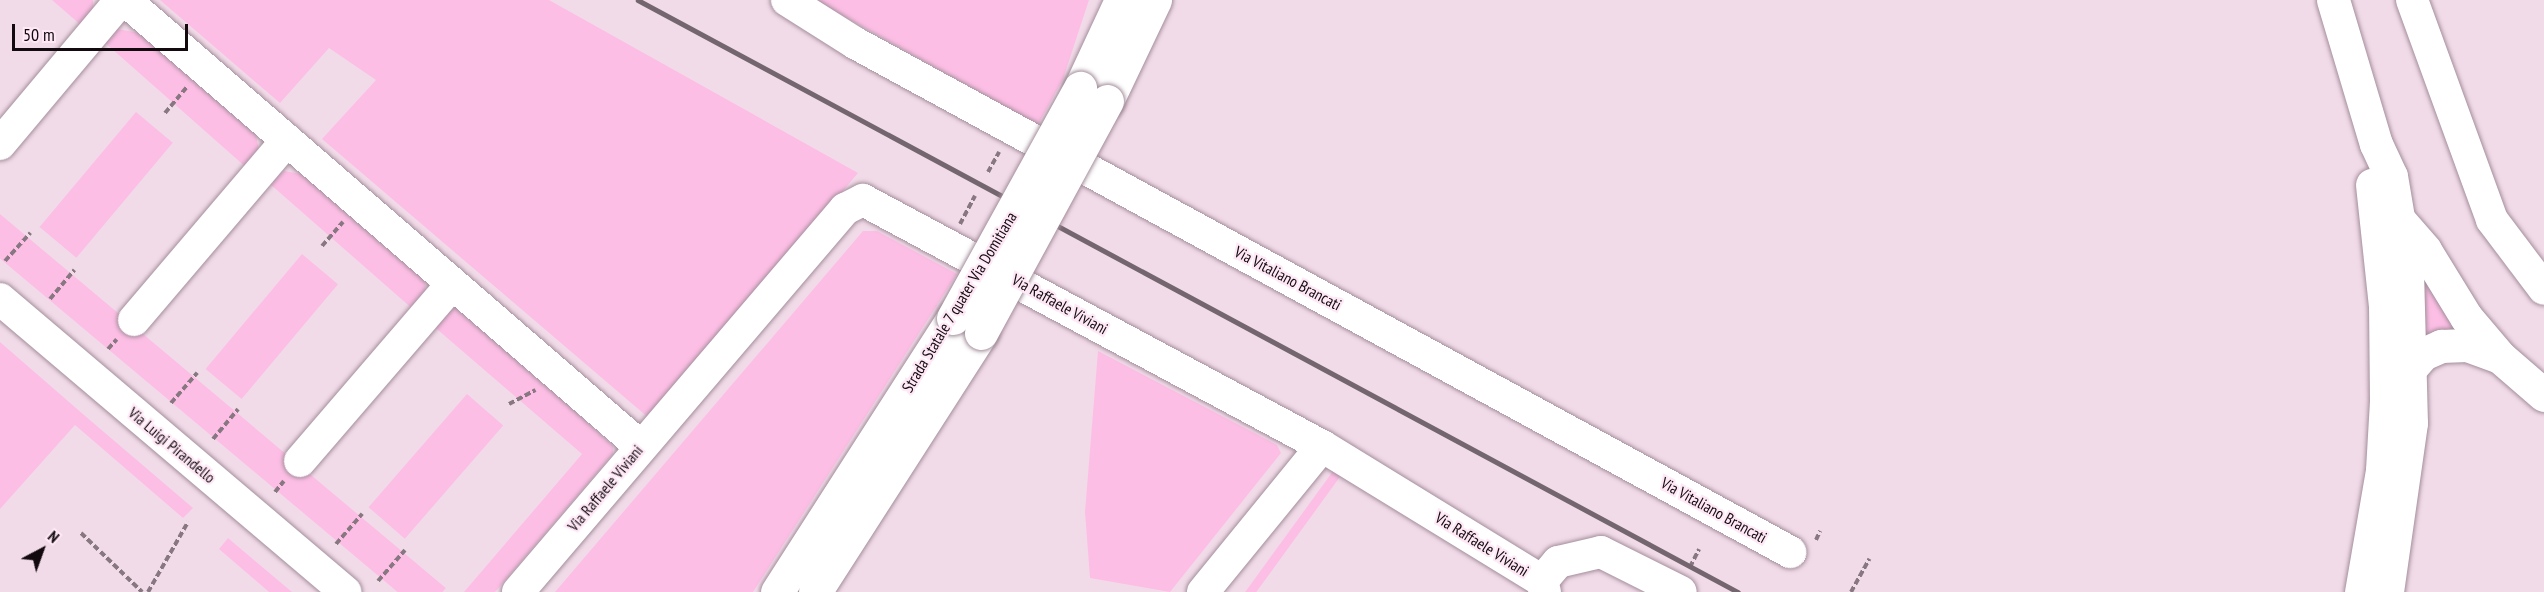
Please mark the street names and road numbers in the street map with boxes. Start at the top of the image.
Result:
street label: Strada Statale 7 quater Via Domitiana [897,208,1021,396]
street label: Via Vitaliano Brancati [1231,242,1345,314]
street label: Via Raffaele Viviani [1008,270,1112,338]
street label: Via Luigi Pirandello [125,403,219,487]
street label: Via Raffaele Viviani [563,441,647,535]
street label: Via Vitaliano Brancati [1657,473,1771,547]
street label: Via Raffaele Viviani [1431,507,1533,581]

